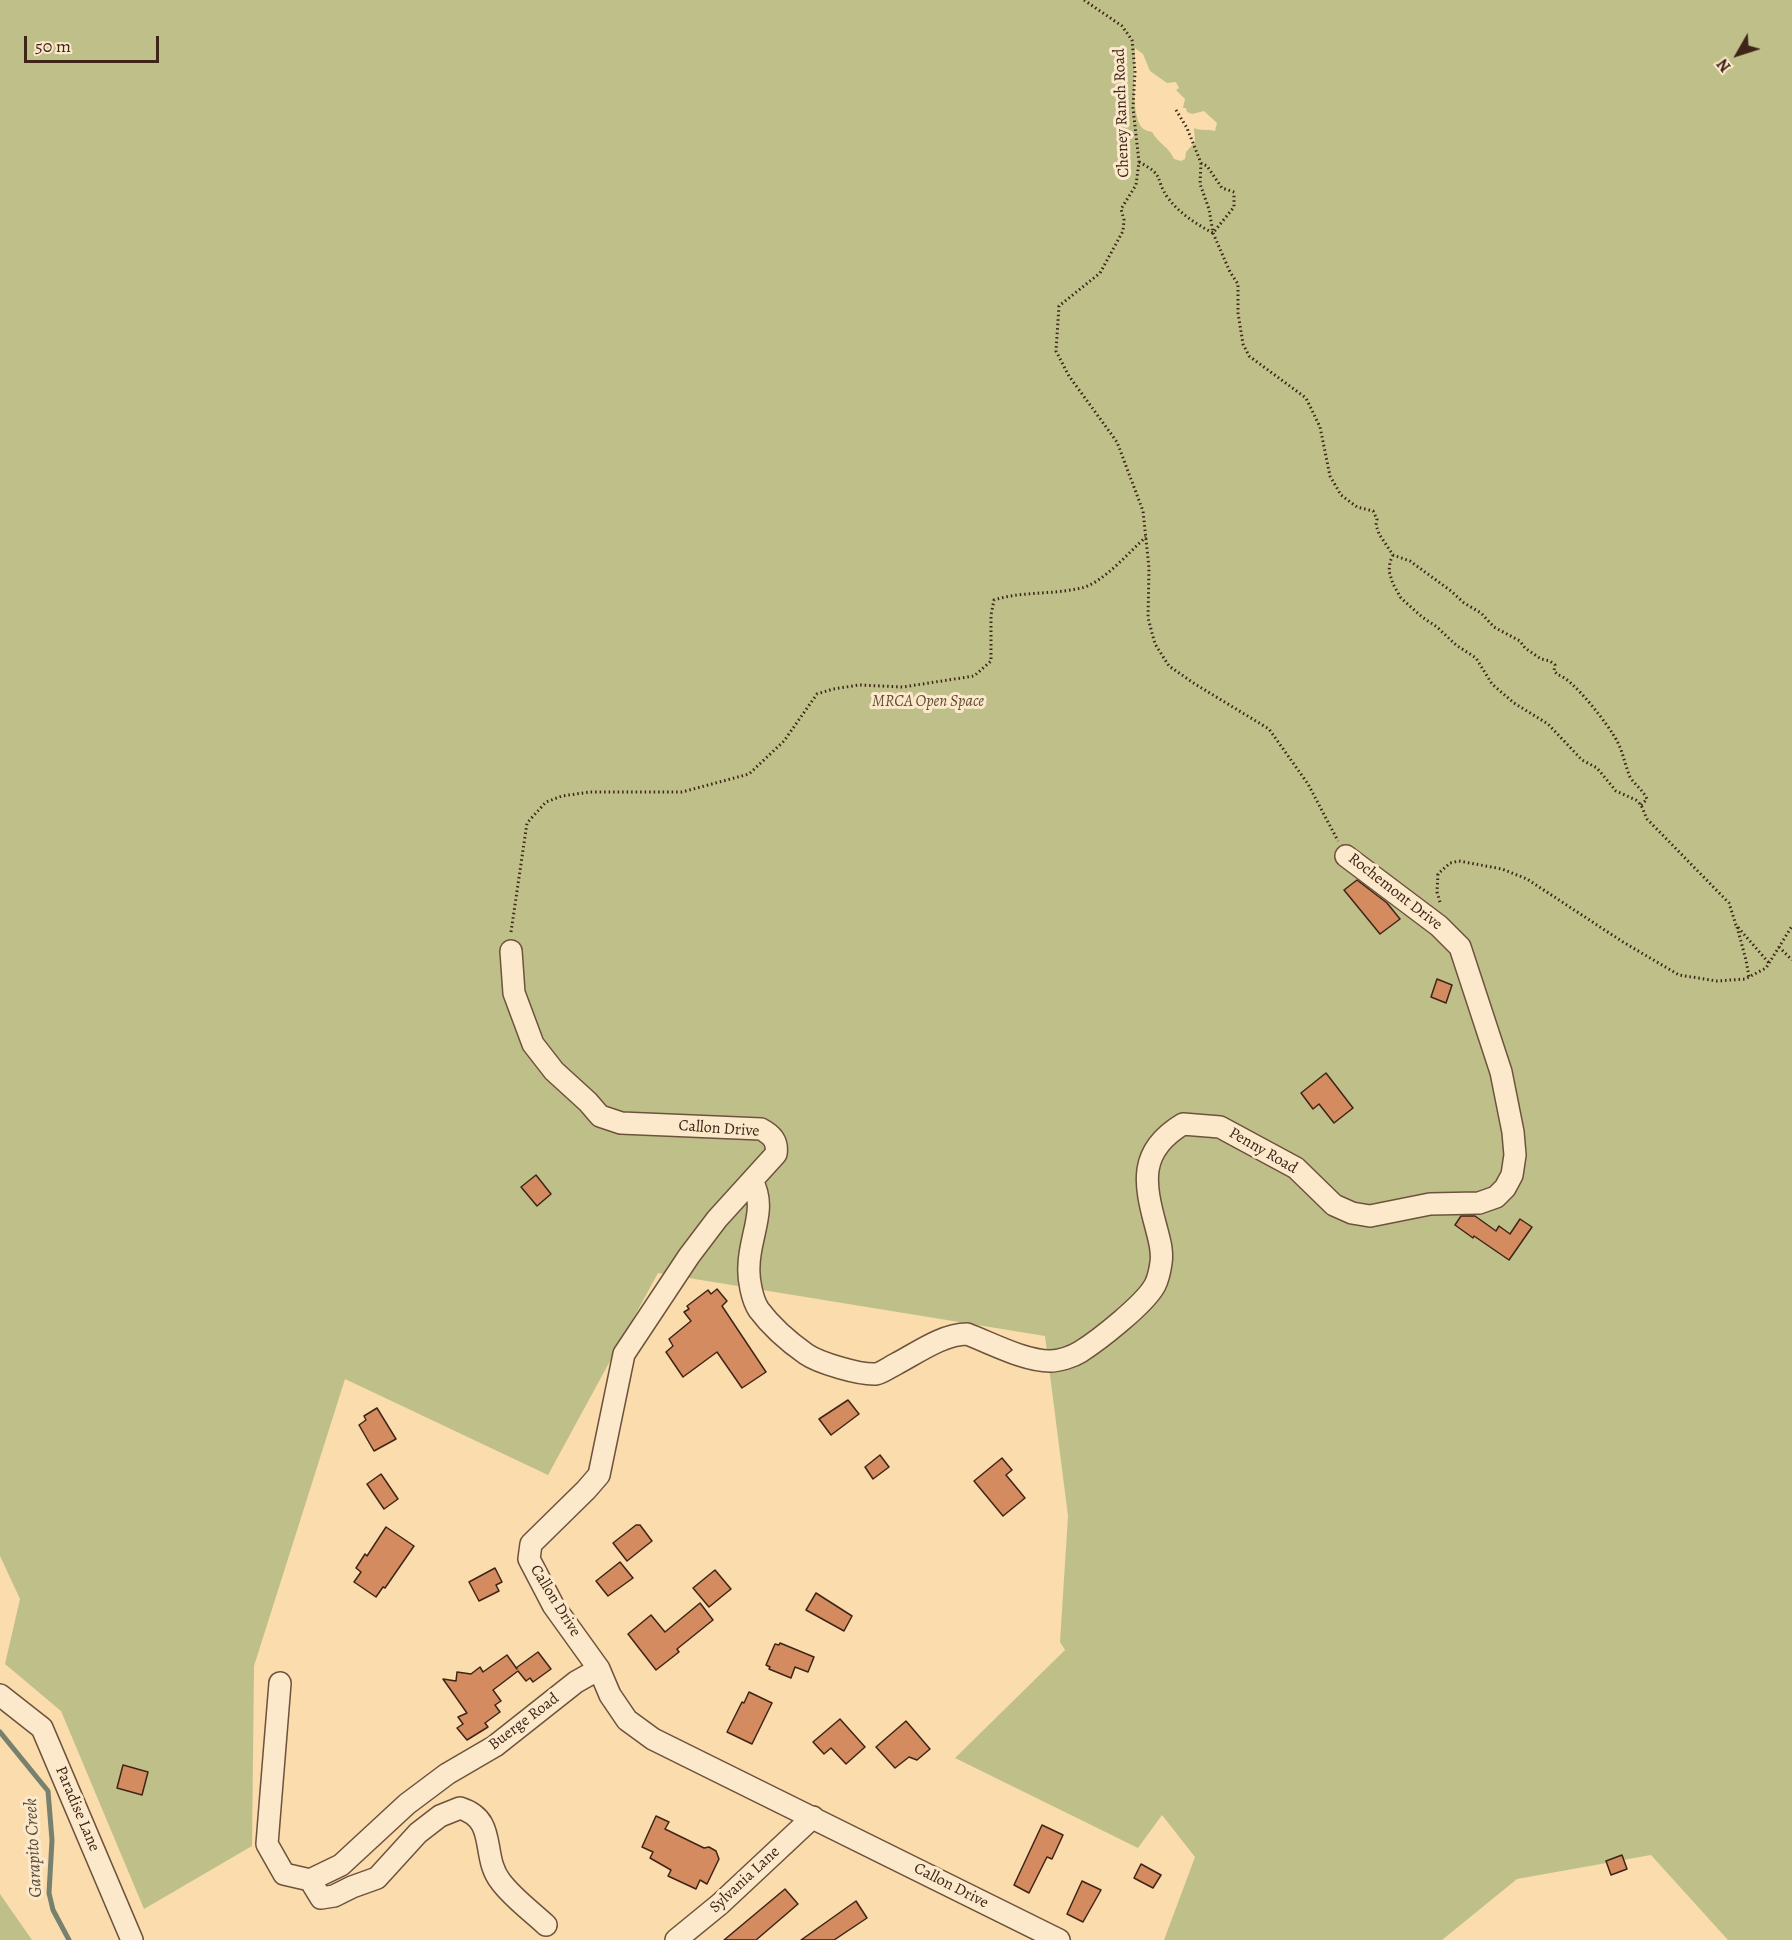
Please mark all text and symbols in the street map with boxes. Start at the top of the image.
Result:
scale bar [27,24,162,62]
north arrow [1708,24,1768,84]
text: 50 m [35,34,71,58]
street label: Cheney Ranch Road [1110,48,1134,178]
text: N [1712,54,1736,77]
park label: MRCA Open Space [872,692,984,712]
street label: Rochemont Drive [1344,849,1446,935]
street label: Callon Drive [678,1117,760,1141]
street label: Penny Road [1225,1124,1301,1178]
street label: Callon Drive [525,1562,585,1640]
street label: Buerge Road [485,1689,563,1755]
street label: Paradise Lane [50,1763,104,1855]
water label: Garapito Creek [21,1798,47,1898]
street label: Sylvania Lane [706,1843,784,1917]
street label: Callon Drive [911,1859,991,1913]

